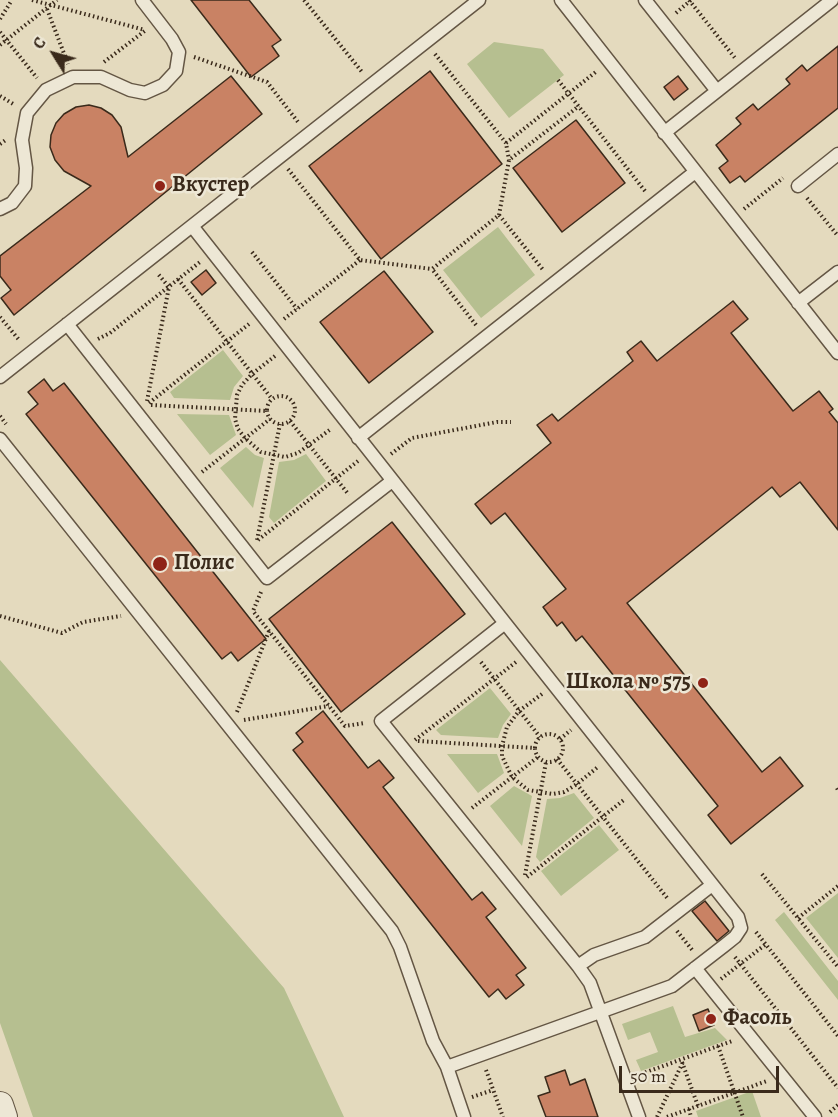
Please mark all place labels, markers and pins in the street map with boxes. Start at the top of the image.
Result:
place label: Вкустер [172,173,249,199]
marker: Вкустер [153,179,167,193]
place label: Полис [174,551,234,577]
marker: Полис [151,555,169,573]
place label: Школа № 575 [566,670,691,696]
marker: Школа № 575 [696,676,710,690]
place label: Фасоль [723,1006,792,1032]
marker: Фасоль [704,1012,718,1026]

